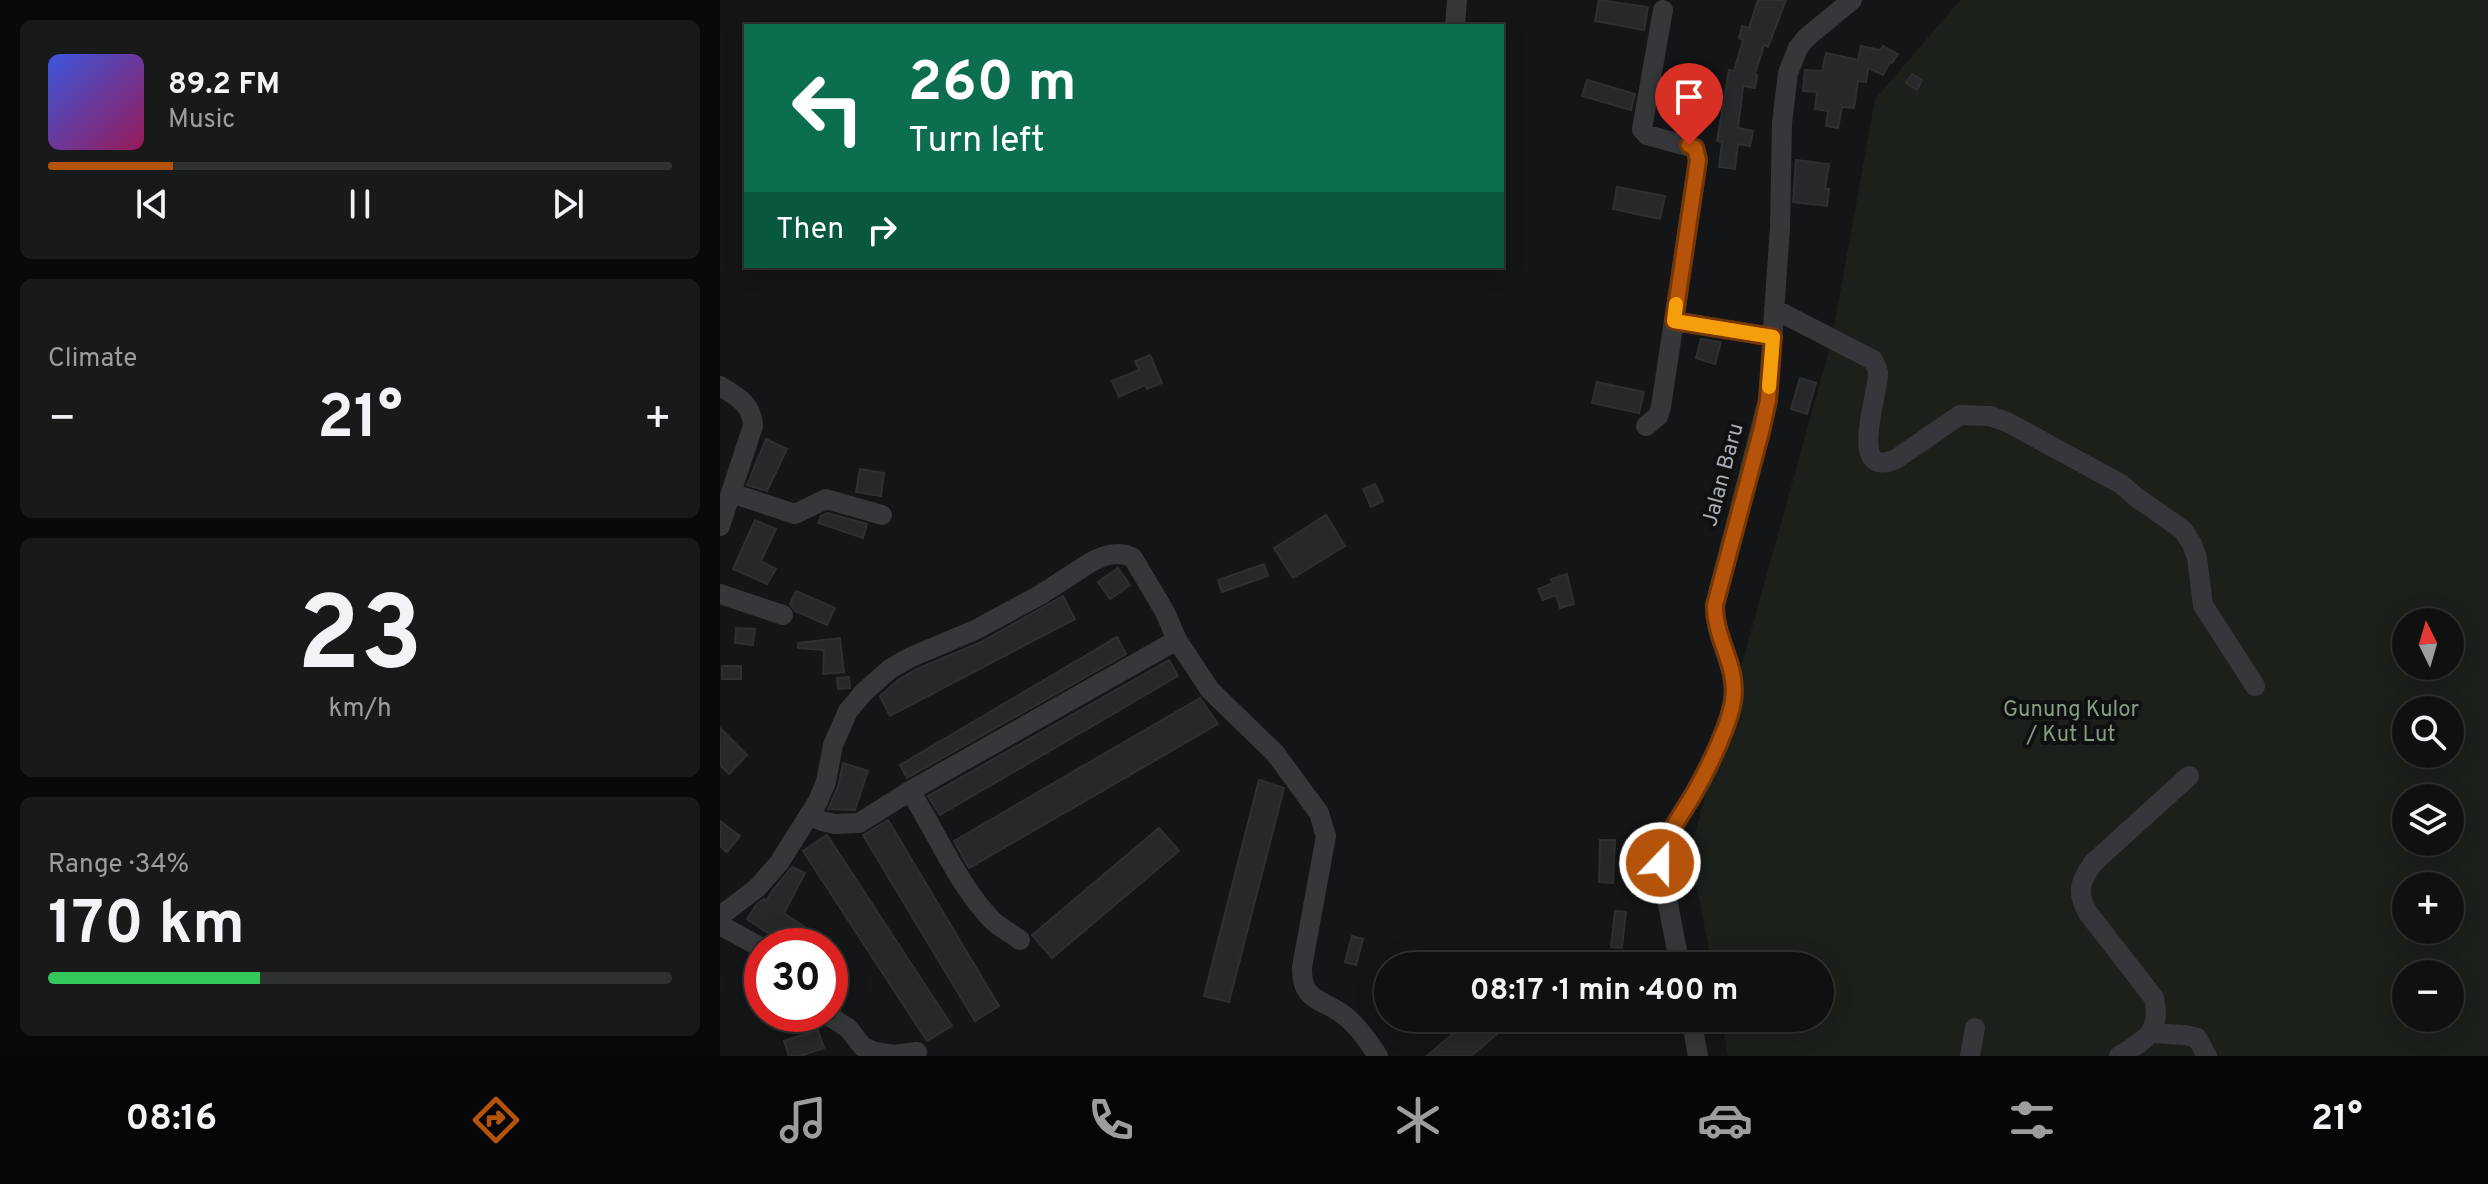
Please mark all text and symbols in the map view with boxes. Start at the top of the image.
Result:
text: 260 m [908,50,1077,120]
icon: left [776,56,880,160]
pin [1655,63,1723,145]
text: 89.2 FM [168,67,280,104]
icon: arrive [1667,75,1711,119]
text: Music [168,104,235,137]
text: Turn left [908,119,1045,165]
icon: previous [130,182,174,226]
icon: pause [338,182,382,226]
icon: next [546,182,590,226]
icon: right [860,208,904,252]
text: Then [776,212,844,249]
text: Climate [48,343,137,376]
text: 21° [317,383,403,459]
text: − [48,393,76,449]
text: + [644,393,672,449]
street label: Jalan Baru [1697,420,1751,530]
text: 23 [297,575,423,707]
north arrow [2392,608,2464,680]
map controls [2392,608,2464,1032]
text: km/h [328,693,392,726]
button: search [2392,696,2464,768]
park label: Gunung Kulor / Kut Lut [2003,697,2140,749]
button: layers [2392,784,2464,856]
position arrow [1618,821,1702,905]
text: Range · 34% [48,849,189,882]
button: + [2392,872,2464,944]
text: 170 km [48,889,245,965]
speed limit sign: 30 [744,928,848,1032]
button: − [2392,960,2464,1032]
text: 08:17 · 1 min · 400 m [1470,973,1738,1010]
icon: directions [468,1092,524,1148]
icon: music [775,1092,831,1148]
icon: phone [1083,1092,1139,1148]
icon: climate [1390,1092,1446,1148]
icon: car [1697,1092,1753,1148]
icon: filters [2004,1092,2060,1148]
text: 08:16 [126,1097,217,1143]
text: 21° [2311,1097,2362,1143]

